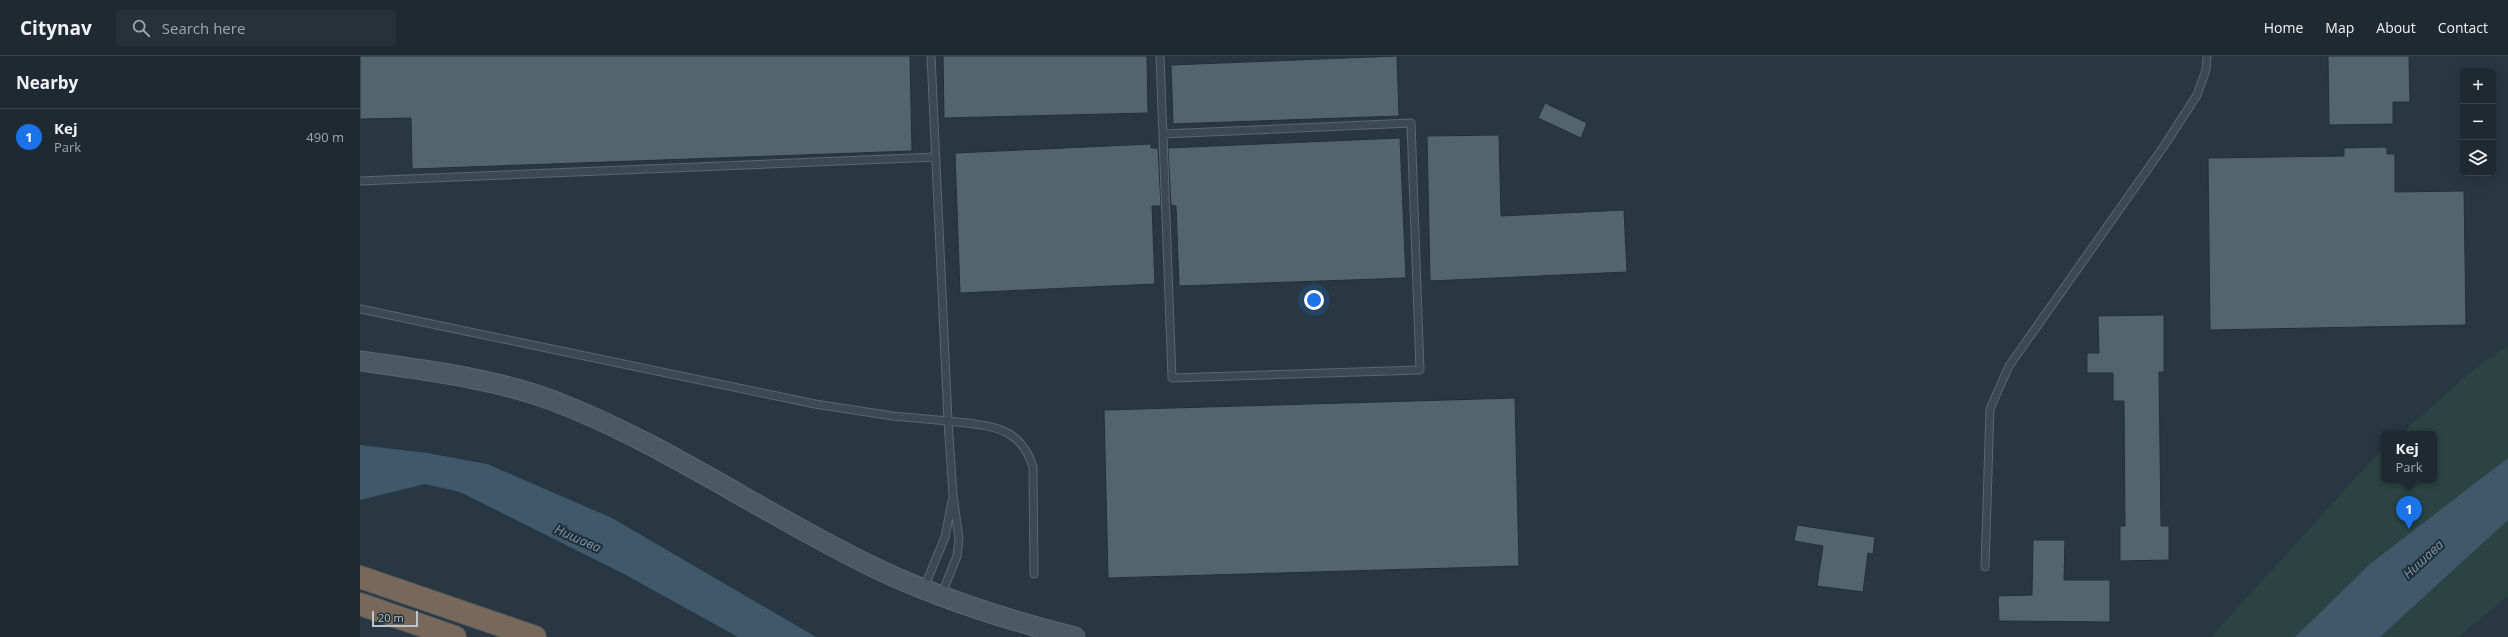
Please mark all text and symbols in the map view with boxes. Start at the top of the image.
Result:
search box [116,10,396,46]
text: Citynav [20,15,92,41]
icon: search [130,17,152,39]
text: Search here [162,18,245,38]
text: Home [2264,18,2303,37]
text: Map [2325,18,2354,37]
text: About [2376,18,2416,37]
text: Contact [2438,18,2488,37]
map controls [2460,68,2496,176]
button: + [2460,68,2496,104]
text: Nearby [16,71,78,94]
button: − [2460,104,2496,140]
text: Кеј [54,118,78,138]
text: 1 [25,128,33,146]
text: 490 m [306,128,344,146]
text: Park [54,138,81,156]
button: layers [2460,140,2496,176]
your location [1304,290,1324,310]
popup [2381,431,2437,483]
text: Кеј [2395,438,2419,458]
text: Park [2395,458,2423,476]
pin: 1 [2396,496,2422,529]
water label: Нишава [552,520,605,557]
water label: Нишава [2399,535,2448,582]
scale bar [372,609,418,628]
text: 20 m [378,610,404,625]

